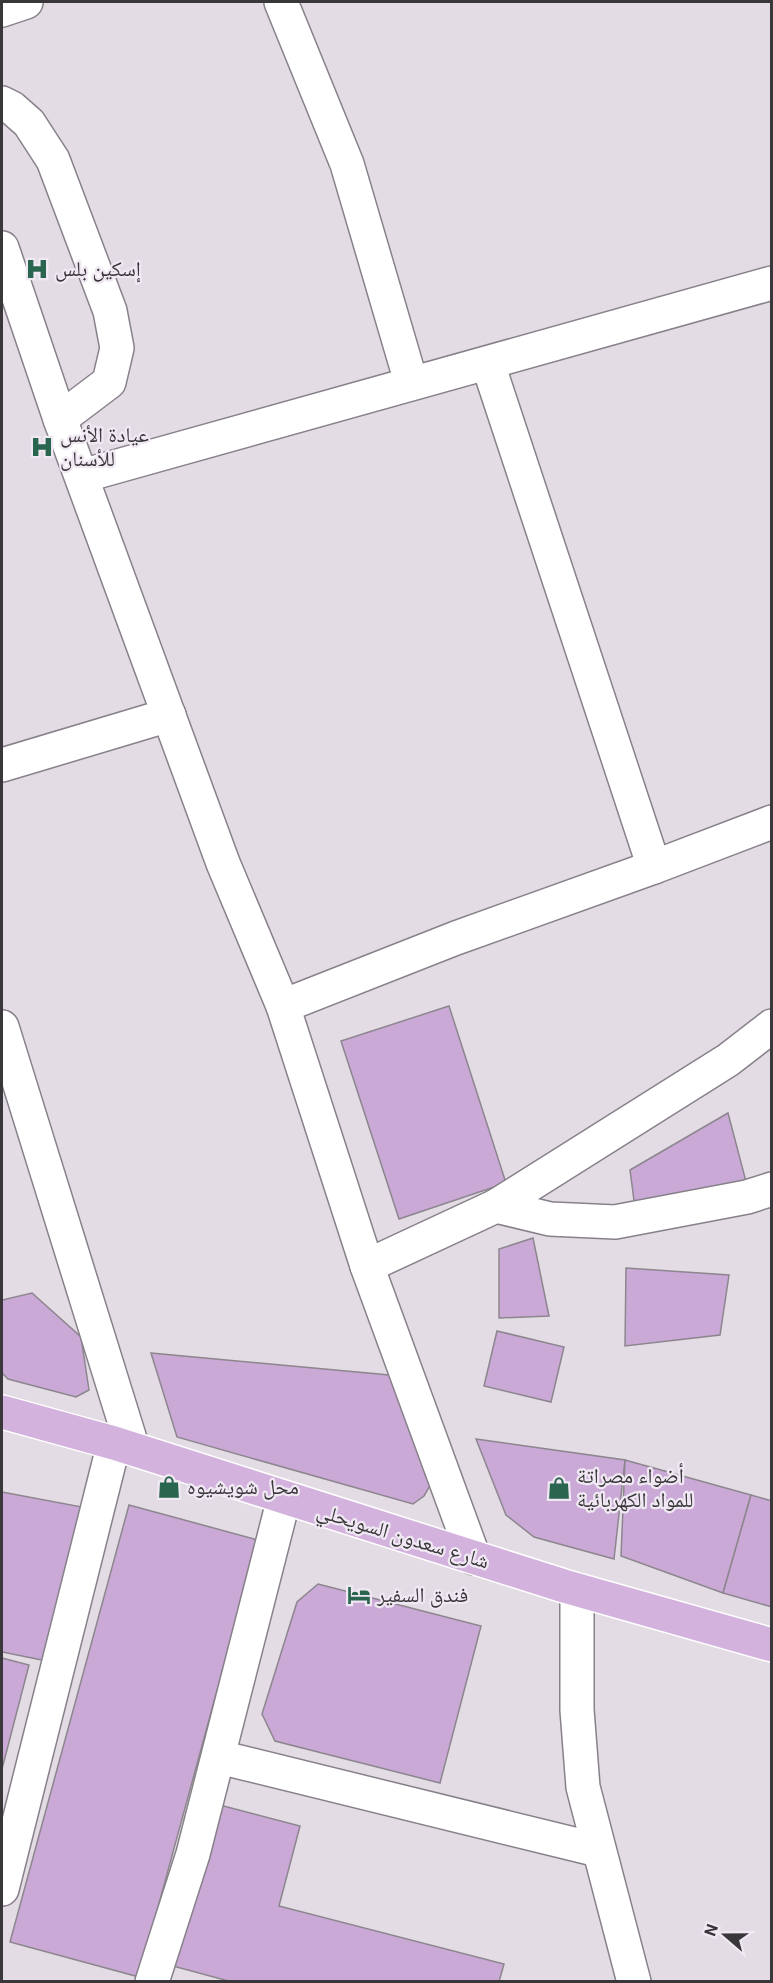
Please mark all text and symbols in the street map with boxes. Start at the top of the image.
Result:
hospital icon: إسكين بلس [24,256,50,282]
place label: إسكين بلس [55,257,141,283]
place label: عيادة الأنس للأسنان [60,423,149,471]
hospital icon: عيادة الأنس للأسنان [29,434,55,460]
place label: أضواء مصراتة للمواد الكهربائية [577,1463,694,1512]
shop icon: محل شويشيوه [156,1474,182,1500]
place label: محل شويشيوه [187,1475,299,1500]
shop icon: أضواء مصراتة للمواد الكهربائية [546,1475,572,1501]
street label: شارع سعدون السويحلي [313,1498,492,1578]
hotel icon: فندق السفير [346,1582,372,1608]
place label: فندق السفير [376,1583,468,1608]
north arrow [695,1905,755,1965]
text: N [701,1921,722,1939]

